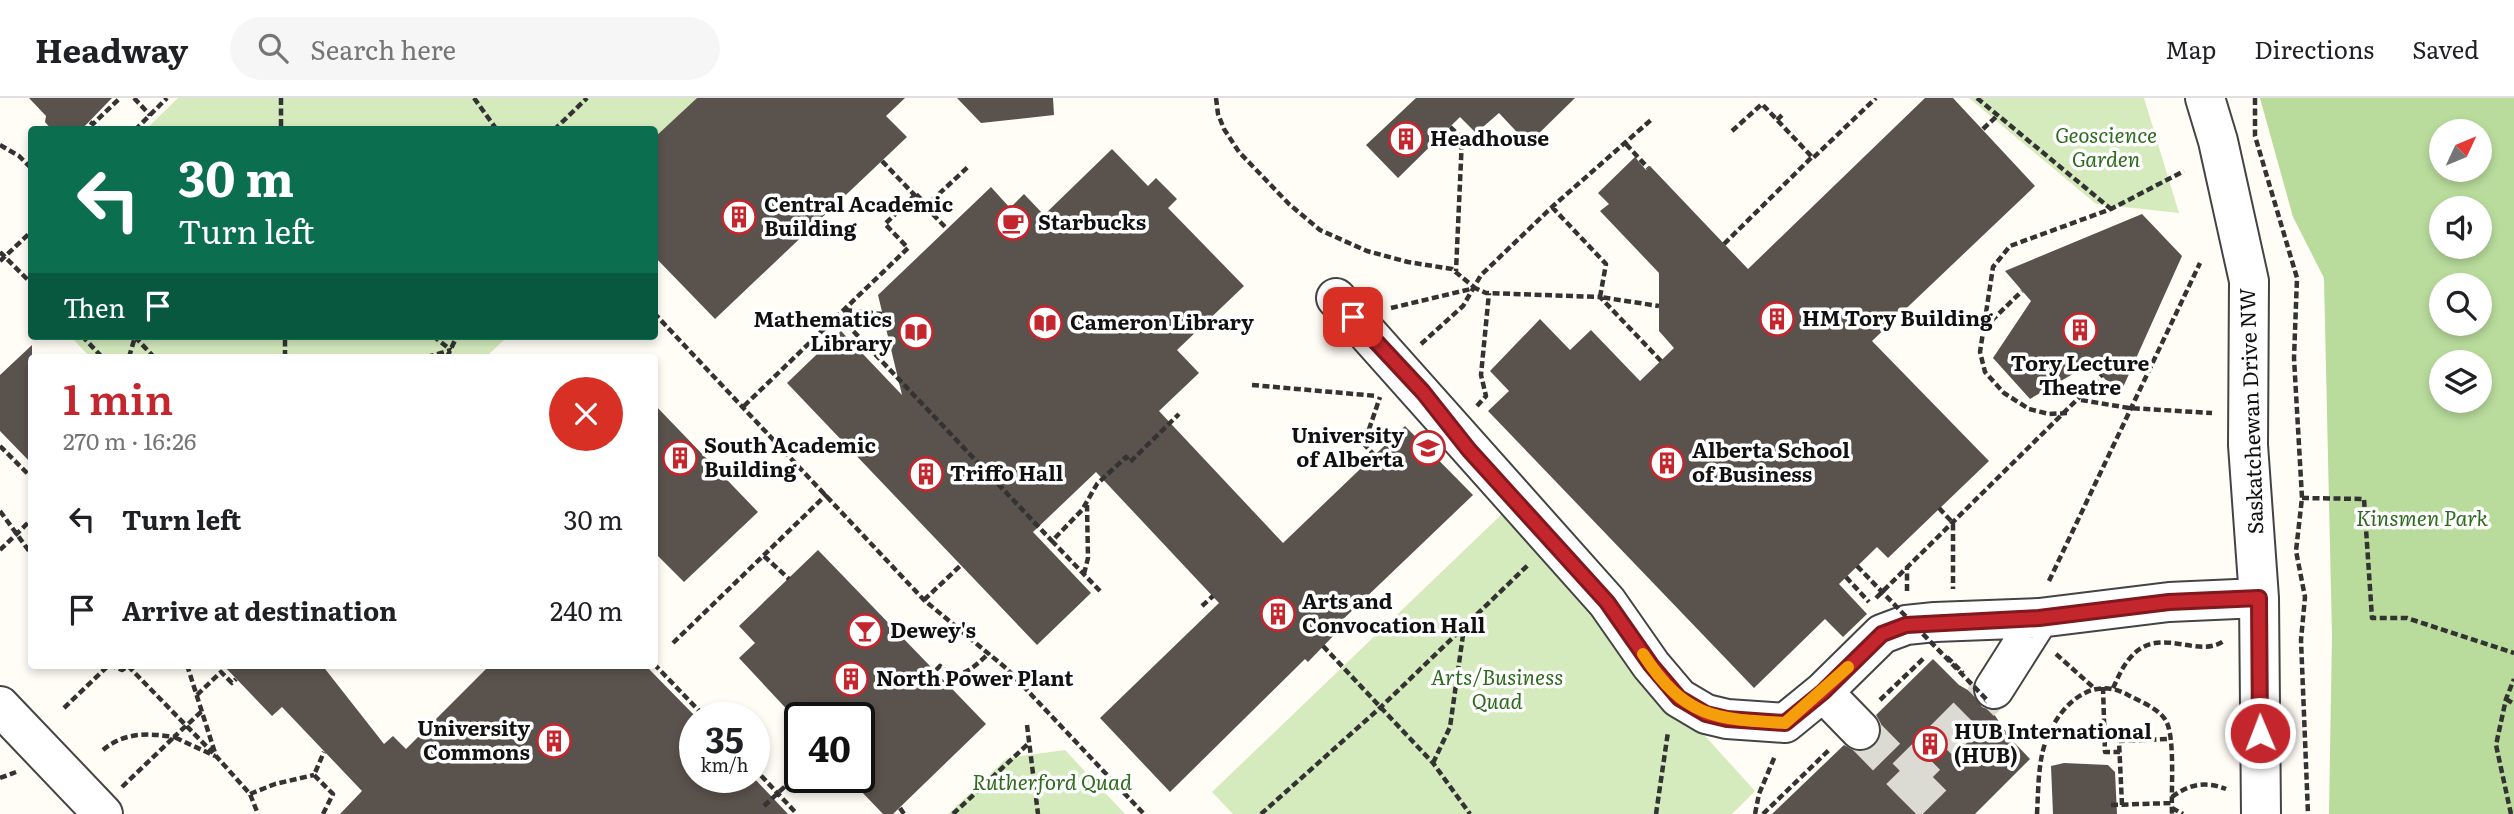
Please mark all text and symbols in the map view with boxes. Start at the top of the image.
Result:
search box [230,17,720,80]
text: Headway [35,24,188,73]
icon: search [254,29,292,67]
text: Search here [310,29,456,68]
text: Map [2165,31,2216,66]
text: Directions [2254,31,2374,66]
text: Saved [2412,31,2479,66]
park label: Geoscience Garden [2055,118,2157,173]
north arrow [2429,119,2492,182]
map controls [2429,119,2492,413]
building icon: Headhouse [1387,120,1425,158]
place label: Headhouse [1430,121,1549,152]
text: 30 m [178,139,294,212]
icon: left [63,154,154,245]
place label: Central Academic Building [764,187,953,242]
button: sound [2429,196,2492,259]
building icon: Central Academic Building [720,198,758,236]
cafe icon: Starbucks [994,204,1032,242]
place label: Starbucks [1038,205,1146,236]
text: Turn left [178,206,315,254]
button: search [2429,273,2492,336]
text: Then [63,287,125,326]
icon: arrive [139,287,177,325]
pin [1323,287,1383,347]
street label: Saskatchewan Drive NW [2230,287,2269,535]
icon: arrive [1334,298,1372,336]
building icon: HM Tory Building [1758,300,1796,338]
place label: HM Tory Building [1802,301,1993,332]
place label: Mathematics Library [753,302,892,357]
library icon: Cameron Library [1026,304,1064,342]
place label: Cameron Library [1070,305,1254,336]
building icon: Tory Lecture Theatre [2061,311,2099,349]
library icon: Mathematics Library [897,313,935,351]
place label: Tory Lecture Theatre [2011,346,2150,401]
button: layers [2429,350,2492,413]
text: 1 min [63,366,173,428]
button: close [549,377,623,451]
place label: University of Alberta [1291,418,1405,473]
text: 270 m · 16:26 [63,423,196,457]
place label: South Academic Building [704,428,876,483]
school or university icon: University of Alberta [1409,429,1447,467]
place label: Alberta School of Business [1692,433,1850,488]
building icon: South Academic Building [661,439,699,477]
building icon: Alberta School of Business [1648,444,1686,482]
building icon: Triffo Hall [907,455,945,493]
place label: Triffo Hall [950,456,1064,487]
text: Turn left [122,499,241,538]
text: 30 m [563,499,623,538]
icon: left [63,500,101,538]
park label: Kinsmen Park [2356,501,2488,532]
place label: Arts and Convocation Hall [1302,584,1486,639]
text: Arrive at destination [122,590,397,629]
text: 240 m [550,590,623,629]
icon: arrive [63,591,101,629]
building icon: Arts and Convocation Hall [1259,595,1297,633]
bar icon: Dewey's [846,612,884,650]
place label: Dewey's [890,613,976,644]
building icon: North Power Plant [832,660,870,698]
park label: Arts/Business Quad [1431,660,1563,715]
place label: North Power Plant [876,661,1074,692]
position arrow [2223,696,2297,770]
speed limit sign: 40 [784,702,875,793]
place label: University Commons [417,711,530,766]
text: 35 [705,712,744,764]
place label: HUB International (HUB) [1954,714,2152,769]
building icon: University Commons [535,722,573,760]
building icon: HUB International (HUB) [1911,725,1949,763]
text: km/h [701,751,748,778]
park label: Rutherford Quad [972,765,1132,796]

